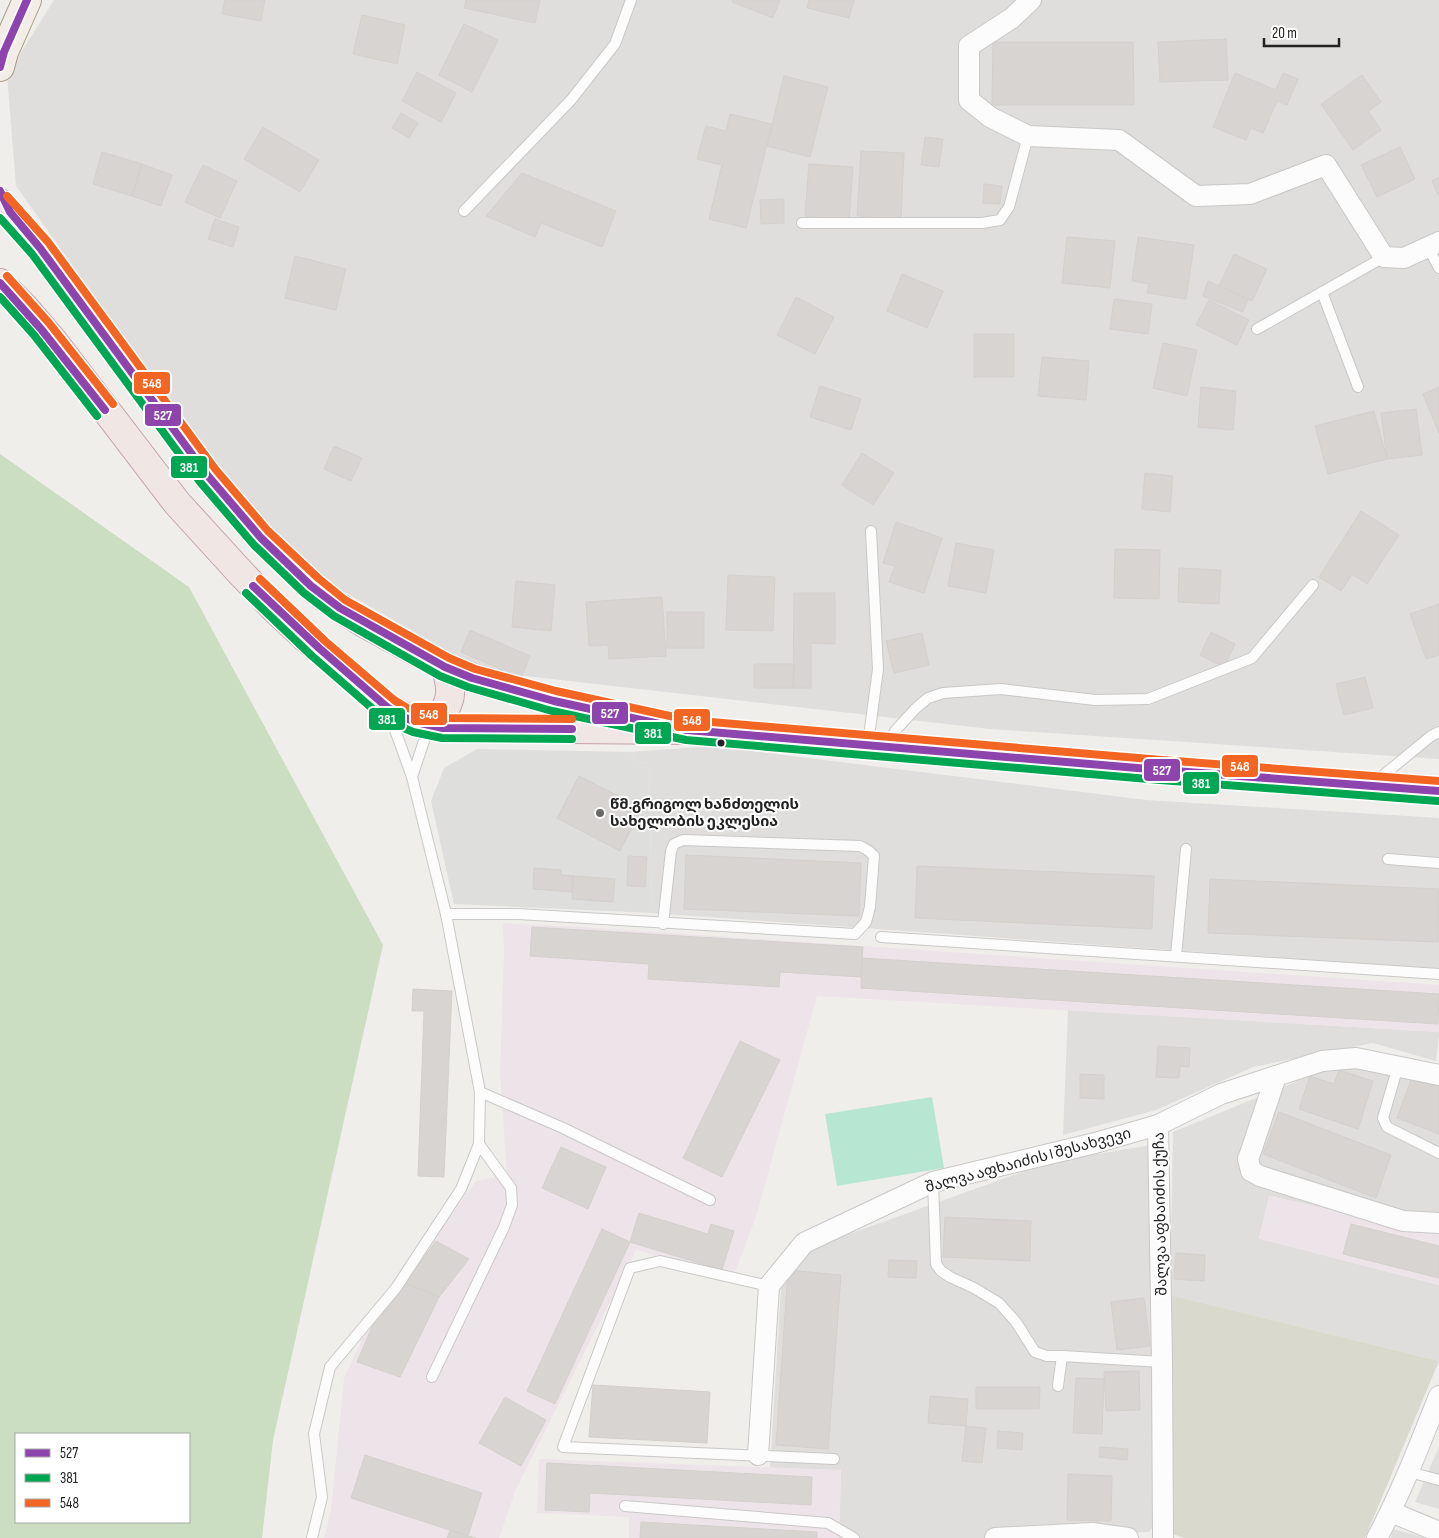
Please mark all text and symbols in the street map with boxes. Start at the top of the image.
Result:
scale bar [1264,15,1339,47]
text: 20 m [1272,24,1297,43]
line badge: 548 [133,371,171,395]
text: 548 [142,375,162,392]
line badge: 527 [144,403,182,427]
text: 527 [154,407,173,424]
line badge: 381 [170,455,208,479]
text: 381 [180,459,199,476]
line badge: 527 [591,701,629,725]
line badge: 548 [410,702,448,726]
text: 527 [601,705,620,722]
text: 548 [419,706,439,723]
line badge: 381 [368,707,406,731]
line badge: 548 [673,708,711,732]
text: 381 [378,711,397,728]
text: 548 [682,712,702,729]
line badge: 381 [634,721,672,745]
text: 381 [644,725,663,742]
unlabelled marker [716,738,726,748]
line badge: 548 [1221,754,1259,778]
line badge: 527 [1143,758,1181,782]
text: 548 [1230,758,1250,775]
text: 527 [1153,762,1172,779]
line badge: 381 [1182,771,1220,795]
text: 381 [1192,775,1211,792]
place label: წმ.გრიგოლ ხანძთელის სახელობის ეკლესია [610,795,799,831]
marker: წმ.გრიგოლ ხანძთელის სახელობის ეკლესია [594,807,606,819]
street label: შალვა აფხაიძის I შესახვევი [923,1124,1133,1197]
street label: შალვა აფხაიძის ქუჩა [1150,1132,1171,1296]
legend [15,1433,190,1523]
text: 527 [60,1444,78,1463]
text: 381 [60,1469,79,1488]
text: 548 [60,1494,79,1513]

